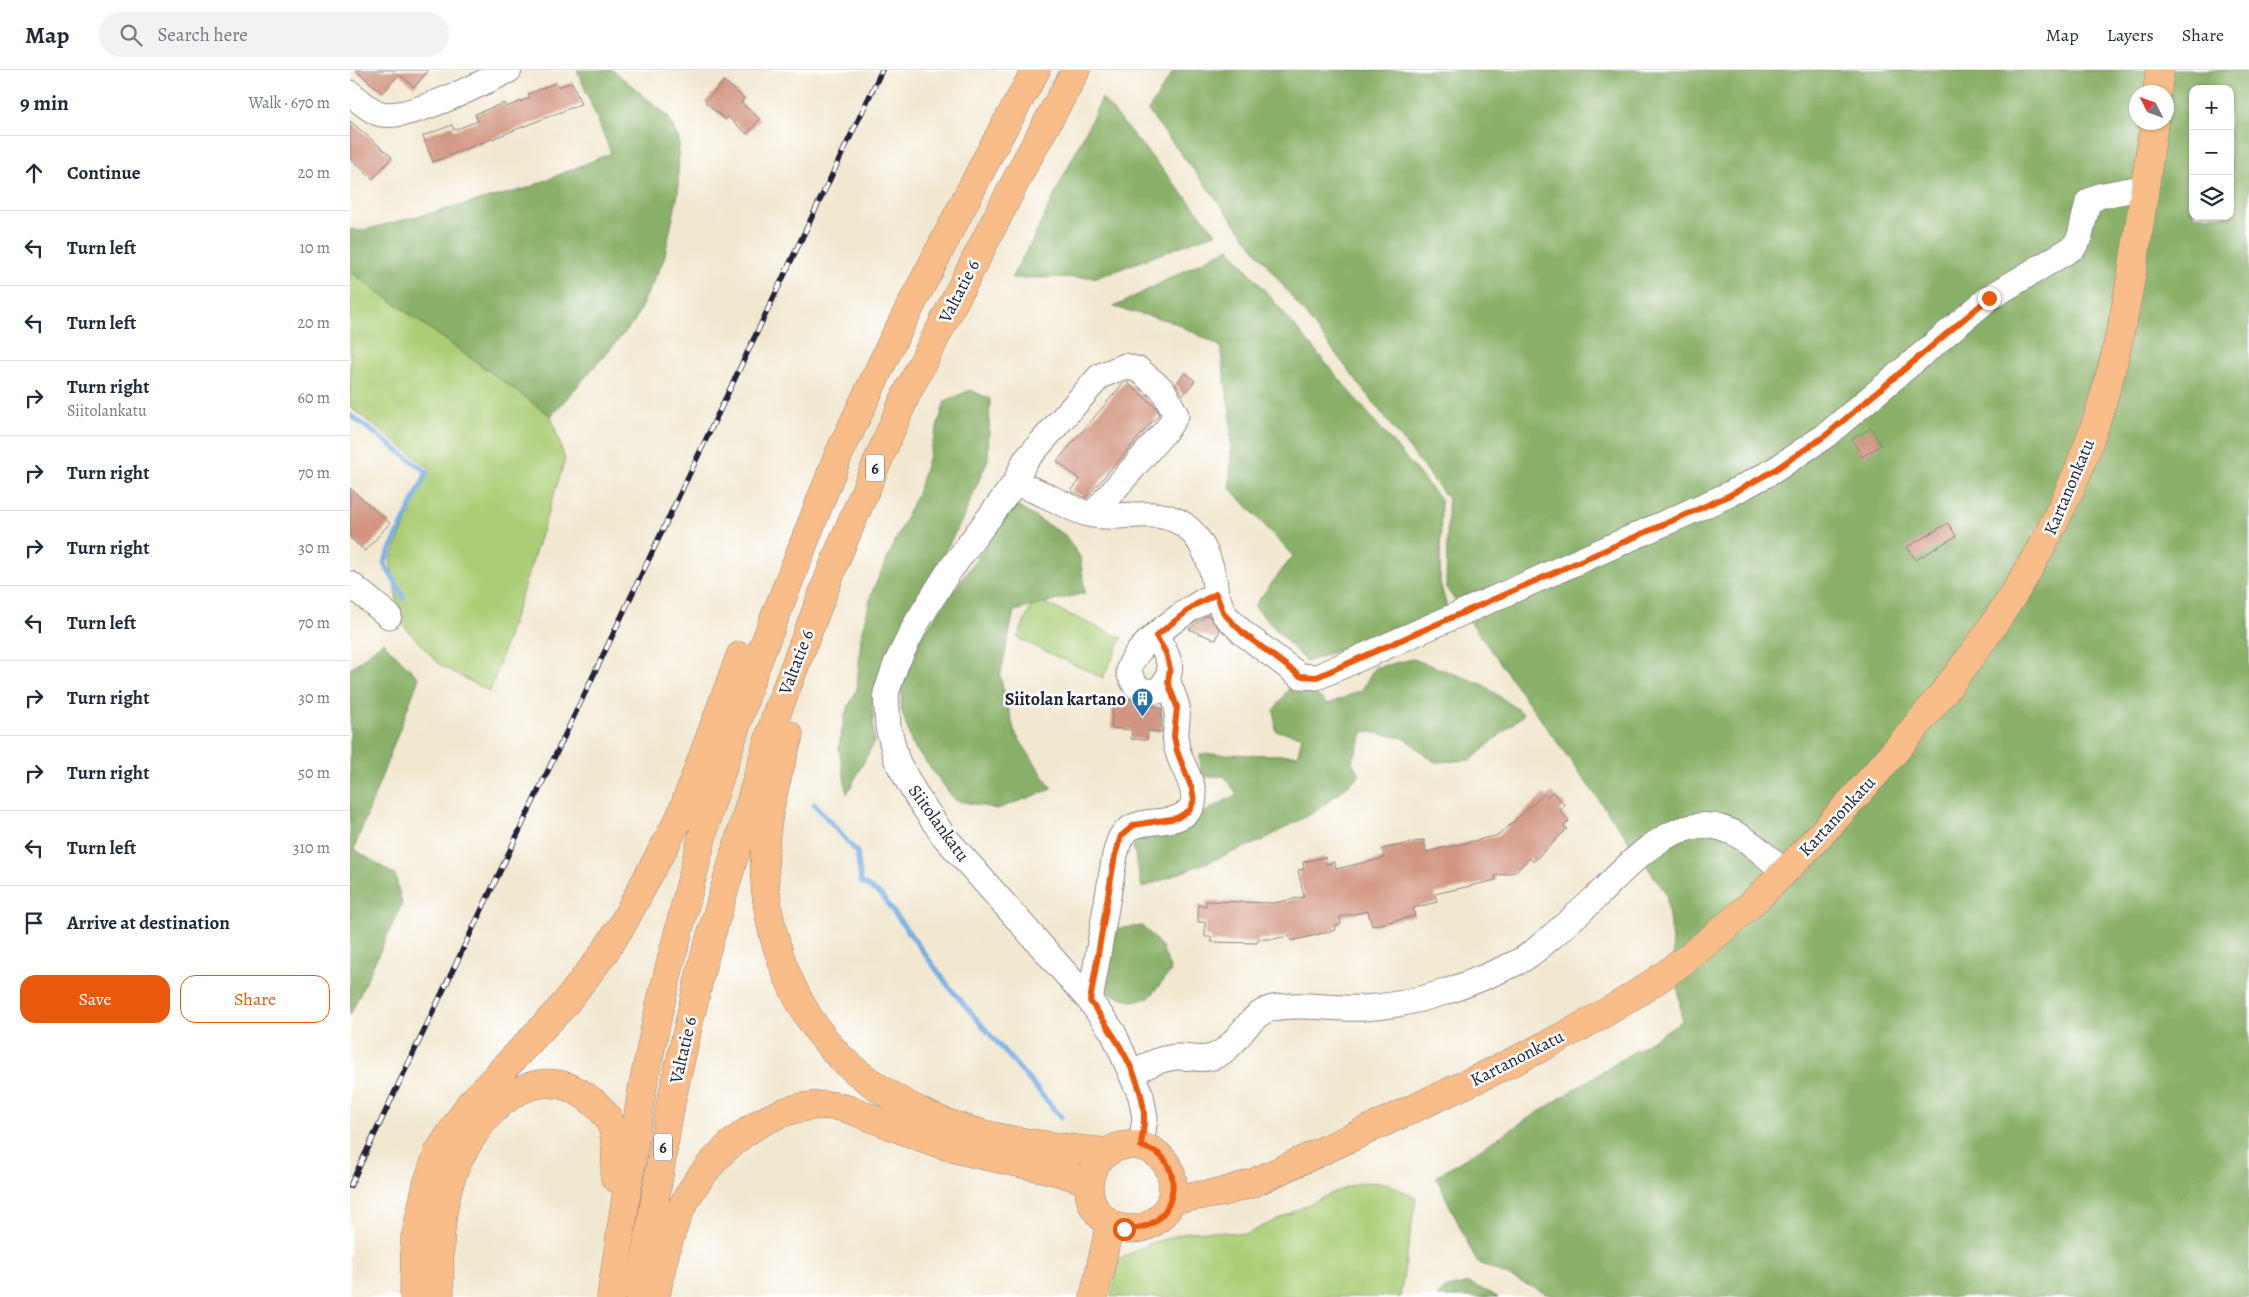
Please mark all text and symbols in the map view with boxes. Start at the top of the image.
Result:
search box [99,12,449,57]
text: Map [25,19,69,51]
icon: search [117,21,145,49]
text: Search here [157,22,248,48]
text: Map [2046,23,2079,47]
text: Layers [2107,23,2154,47]
text: Share [2182,23,2224,47]
north arrow [2129,85,2174,130]
map controls [2189,85,2234,220]
button: + [2189,85,2234,130]
text: 9 min [20,89,69,117]
text: Walk · 670 m [248,92,330,114]
button: − [2189,130,2234,175]
icon: ahead [20,159,48,187]
text: Continue [67,160,141,186]
text: 20 m [297,162,330,184]
button: layers [2189,175,2234,220]
icon: left [20,234,48,262]
text: Turn left [67,235,136,261]
text: 10 m [300,237,330,259]
street label: Valtatie 6 [933,255,985,327]
route end [1978,287,2001,310]
icon: left [20,309,48,337]
text: Turn left [67,310,136,336]
text: 20 m [297,312,330,334]
text: Turn right [67,374,149,400]
icon: right [20,384,48,412]
text: 60 m [298,387,330,409]
text: Siitolankatu [67,400,147,422]
street label: Kartanonkatu [2038,435,2100,539]
road number: 6 [866,454,884,482]
icon: right [20,459,48,487]
text: Turn right [67,460,149,486]
text: 70 m [298,462,330,484]
icon: right [20,534,48,562]
text: Turn right [67,535,149,561]
text: 30 m [298,537,330,559]
icon: left [20,609,48,637]
text: Turn left [67,610,136,636]
text: 70 m [298,612,330,634]
street label: Valtatie 6 [772,626,819,699]
icon: right [20,684,48,712]
text: Turn right [67,685,149,711]
text: 30 m [298,687,330,709]
place label: Siitolan kartano [1005,687,1126,711]
building icon: Siitolan kartano [1130,687,1154,718]
icon: right [20,759,48,787]
text: Turn right [67,760,149,786]
text: 50 m [298,762,330,784]
street label: Kartanonkatu [1793,770,1881,862]
street label: Siitolankatu [903,780,975,867]
icon: left [20,834,48,862]
text: Turn left [67,835,136,861]
text: 310 m [293,837,330,859]
icon: arrive [20,909,48,937]
text: Arrive at destination [67,910,230,936]
button: Save [20,975,170,1023]
button: Share [180,975,330,1023]
street label: Valtatie 6 [663,1014,702,1087]
street label: Kartanonkatu [1466,1024,1568,1092]
road number: 6 [654,1134,672,1160]
route start [1113,1218,1136,1241]

